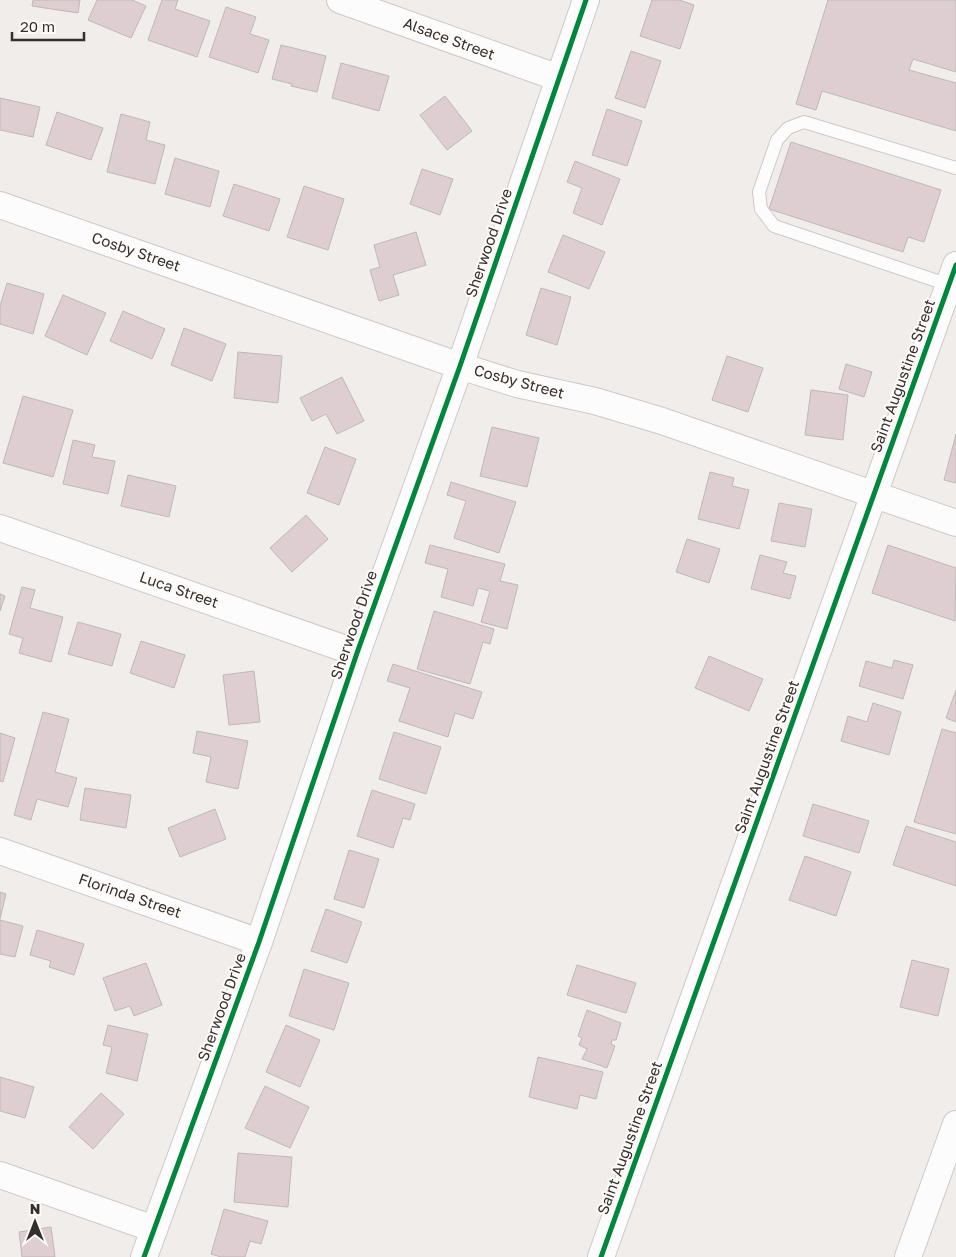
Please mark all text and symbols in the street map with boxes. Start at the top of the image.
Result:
scale bar [12,10,85,42]
street label: Alsace Street [401,13,498,63]
text: 20 m [20,17,55,35]
street label: Sherwood Drive [461,186,515,299]
street label: Cosby Street [90,227,183,275]
street label: Saint Augustine Street [866,296,938,455]
street label: Cosby Street [472,360,566,402]
street label: Luca Street [138,567,221,611]
street label: Sherwood Drive [326,568,380,681]
street label: Saint Augustine Street [730,677,802,836]
street label: Florinda Street [77,869,184,921]
street label: Sherwood Drive [193,950,249,1063]
street label: Saint Augustine Street [593,1058,665,1217]
north arrow [10,1197,60,1247]
text: N [30,1200,40,1217]

